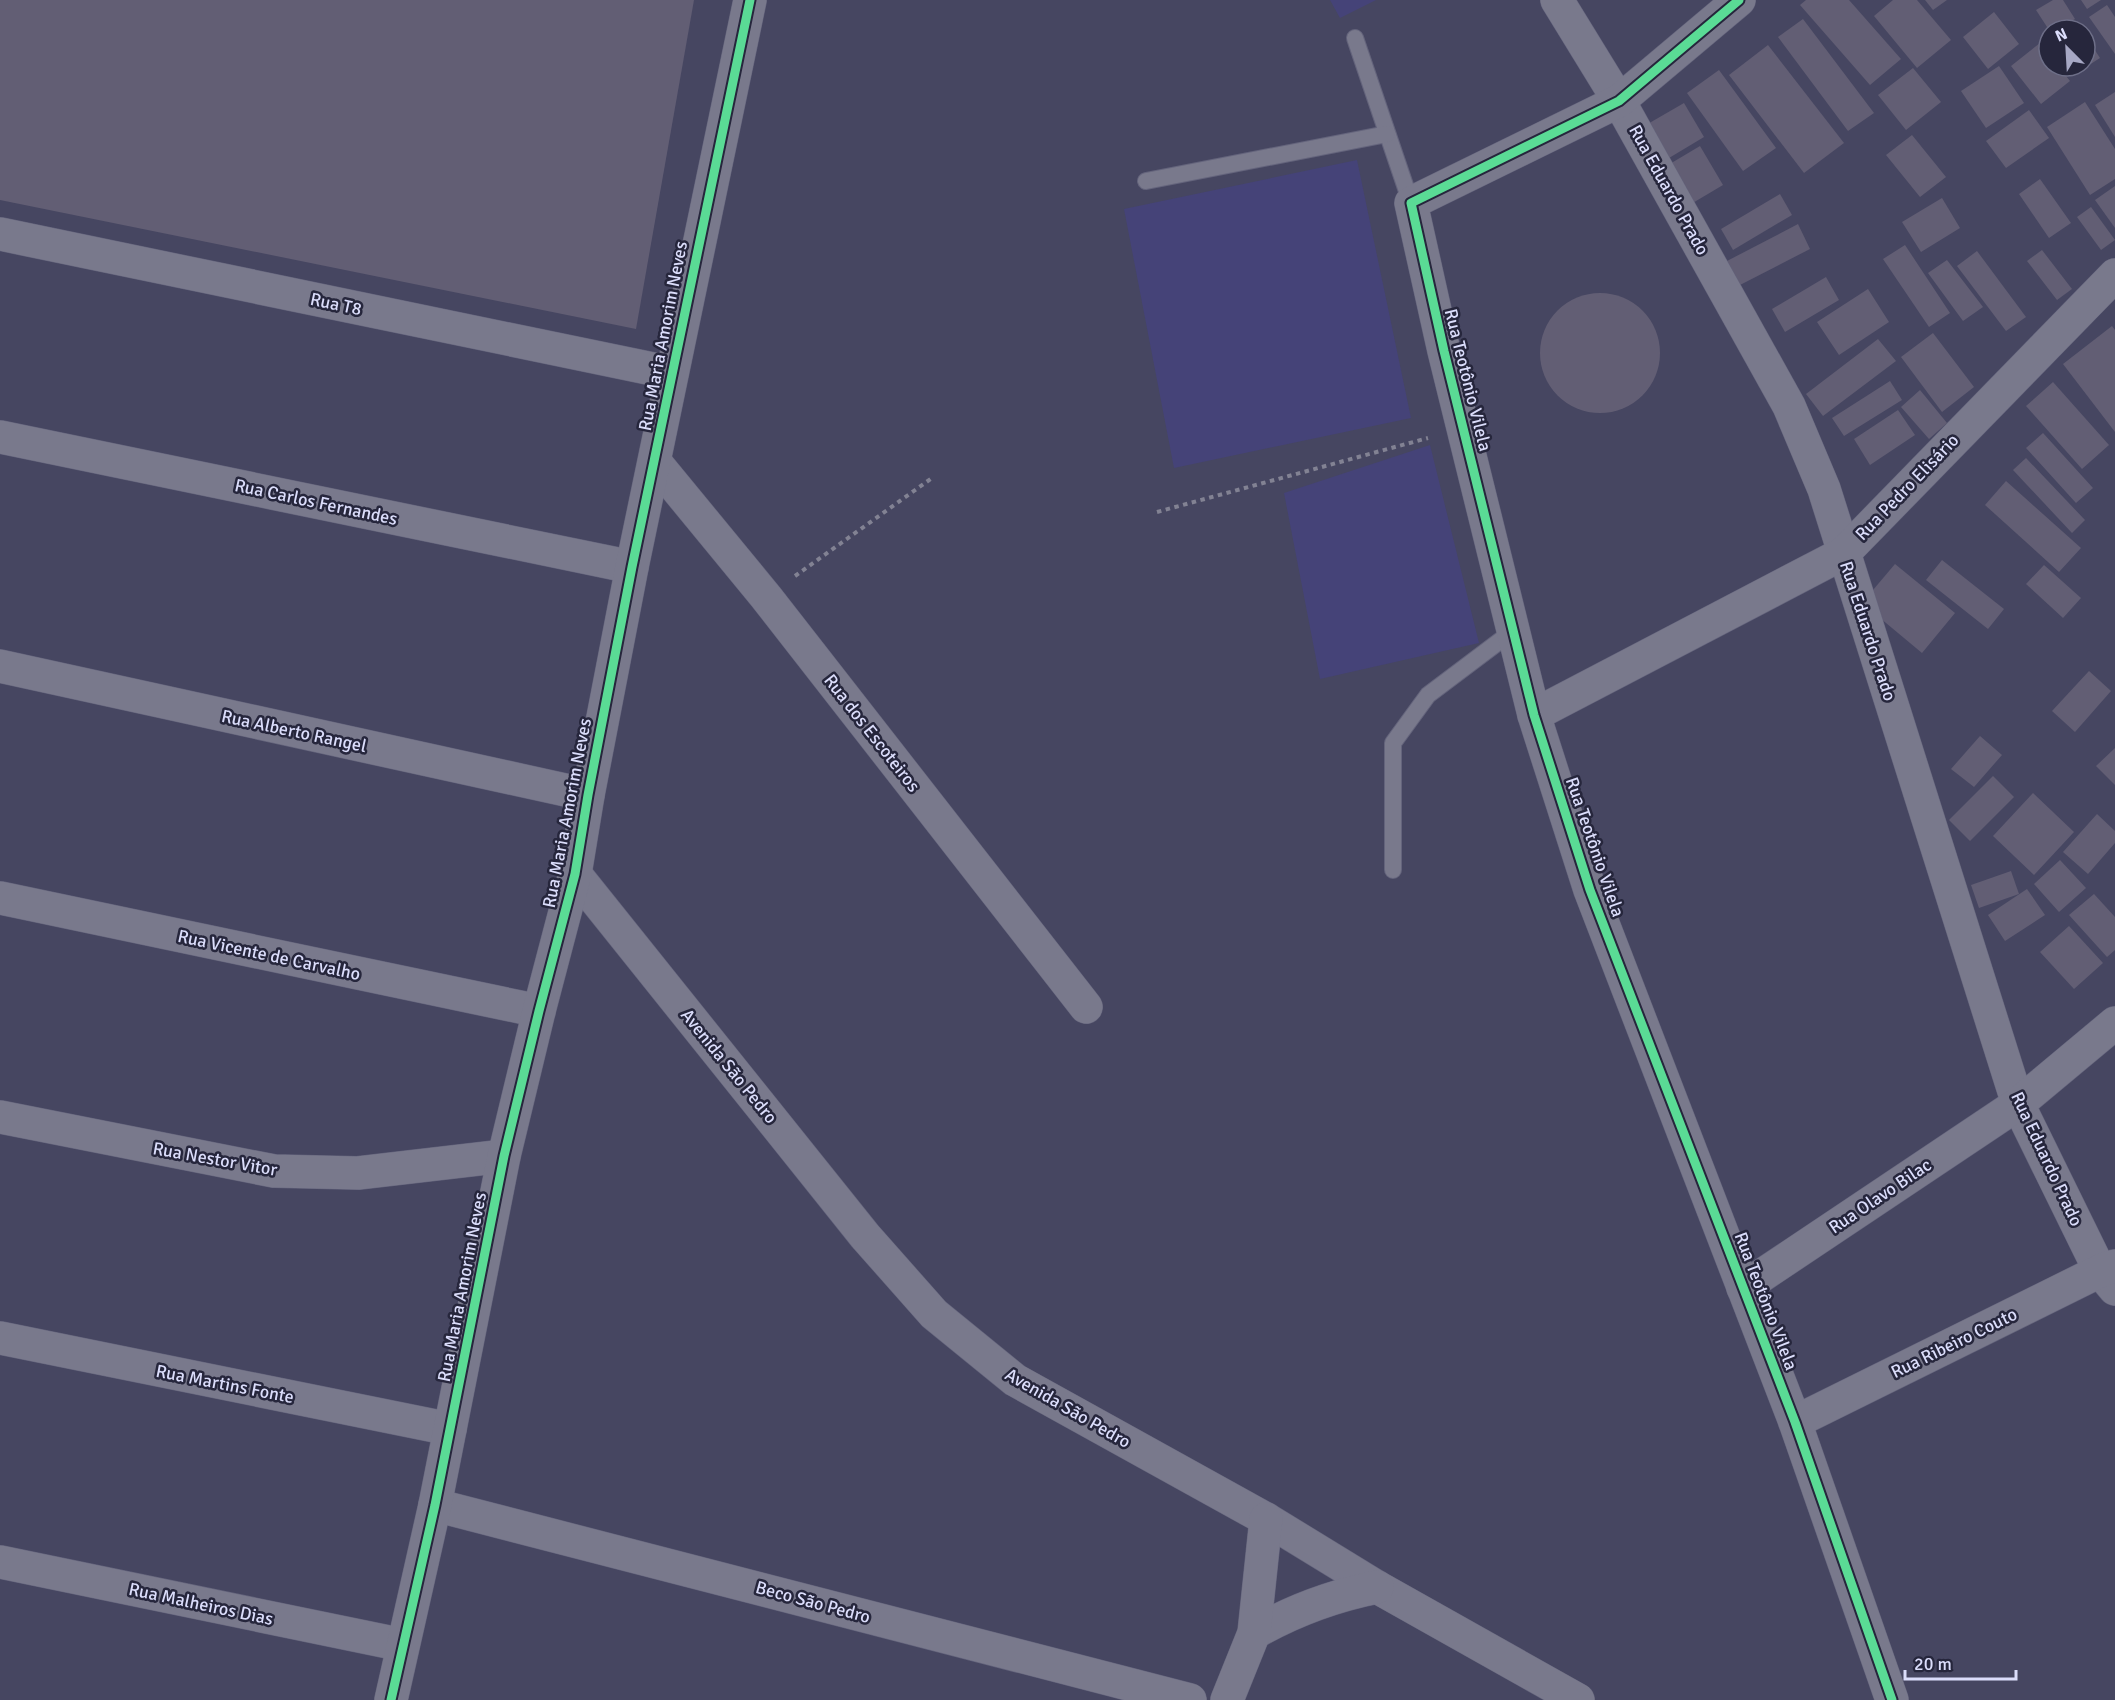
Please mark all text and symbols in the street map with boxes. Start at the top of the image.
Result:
north arrow [2037,18,2097,78]
text: N [2052,24,2070,47]
street label: Rua Eduardo Prado [1624,121,1714,259]
street label: Rua Maria Amorim Neves [634,239,692,433]
street label: Rua T8 [308,288,364,320]
street label: Rua Teotônio Vilela [1440,306,1496,454]
street label: Rua Pedro Elisário [1851,429,1963,545]
street label: Rua Carlos Fernandes [233,474,400,530]
street label: Rua Eduardo Prado [1835,558,1901,704]
street label: Rua dos Escoteiros [819,670,925,796]
street label: Rua Alberto Rangel [219,705,369,757]
street label: Rua Maria Amorim Neves [538,716,596,910]
street label: Rua Teotônio Vilela [1561,774,1629,920]
street label: Rua Vicente de Carvalho [176,925,362,985]
street label: Avenida São Pedro [676,1004,782,1128]
street label: Rua Eduardo Prado [2006,1088,2088,1230]
street label: Rua Nestor Vitor [151,1137,279,1181]
street label: Rua Olavo Bilac [1824,1154,1936,1238]
street label: Rua Maria Amorim Neves [433,1190,491,1384]
street label: Rua Teotônio Vilela [1730,1229,1802,1373]
street label: Rua Ribeiro Couto [1887,1303,2021,1383]
street label: Rua Martins Fonte [154,1360,296,1408]
street label: Avenida São Pedro [1001,1363,1135,1453]
street label: Beco São Pedro [753,1576,873,1628]
street label: Rua Malheiros Dias [127,1578,275,1630]
scale bar [1905,1643,2016,1681]
text: 20 m [1914,1653,1952,1675]

